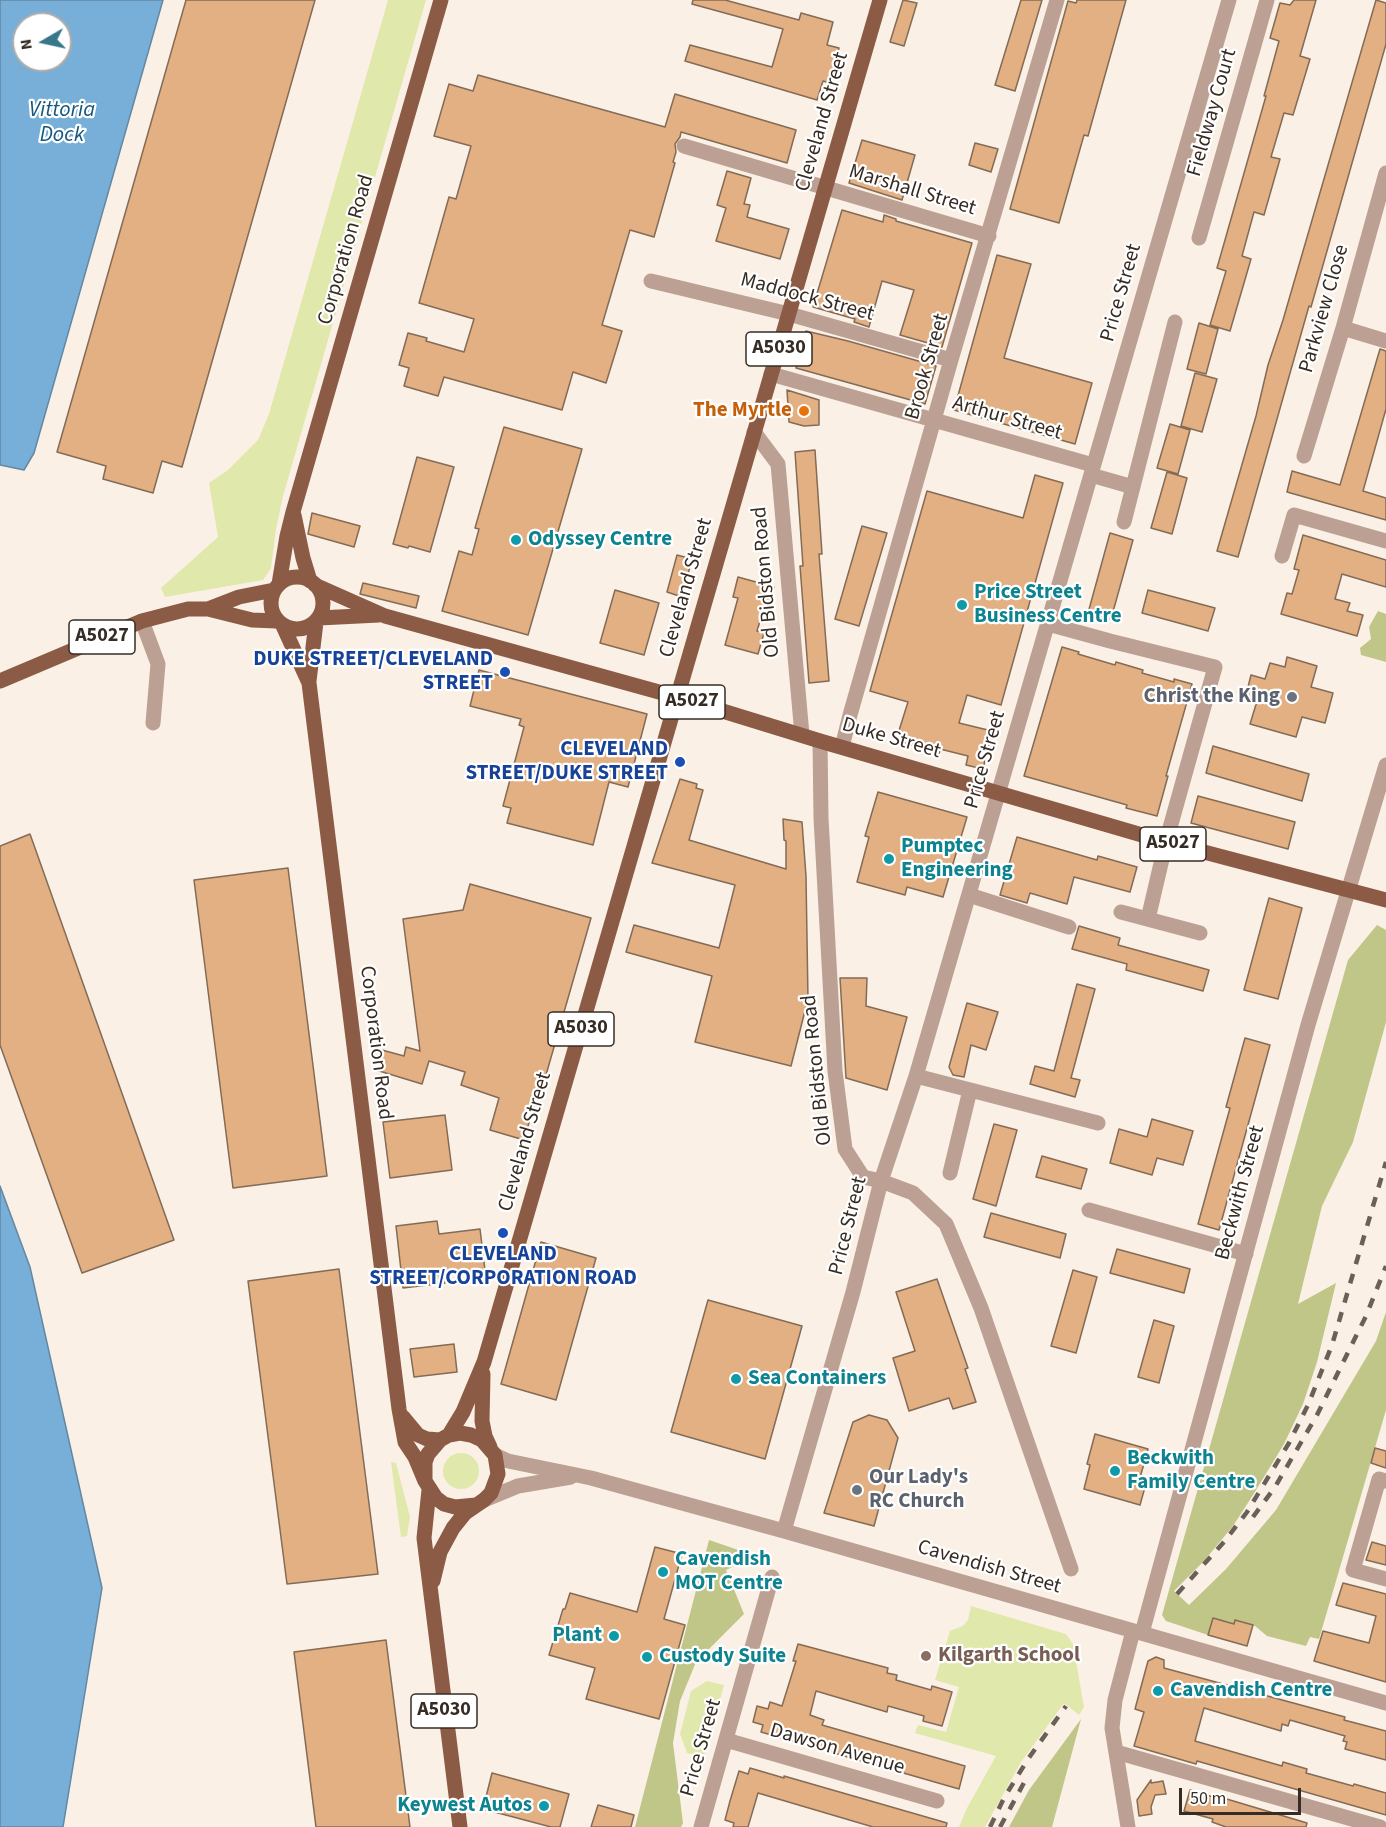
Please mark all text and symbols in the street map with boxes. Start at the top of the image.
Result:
north arrow [12,12,72,72]
text: N [15,38,38,51]
street label: Fieldway Court [1183,46,1243,180]
street label: Cleveland Street [791,49,855,195]
water label: Vittoria Dock [29,98,95,150]
street label: Marshall Street [845,160,979,222]
street label: Corporation Road [314,172,380,328]
street label: Price Street [1096,241,1148,345]
street label: Parkview Close [1295,242,1355,376]
street label: Maddock Street [737,268,877,328]
street label: Brook Street [901,311,955,423]
road number: A5030 [746,332,812,366]
street label: Arthur Street [949,391,1065,447]
place label: The Myrtle [693,398,792,424]
marker: The Myrtle [797,404,811,418]
street label: Old Bidston Road [748,505,786,659]
street label: Cleveland Street [655,515,719,661]
place label: Odyssey Centre [528,527,672,553]
marker: Odyssey Centre [509,533,523,547]
place label: Price Street Business Centre [974,580,1122,630]
marker: Price Street Business Centre [955,598,969,612]
road number: A5027 [69,620,135,654]
place label: DUKE STREET/CLEVELAND STREET [253,647,493,697]
marker: DUKE STREET/CLEVELAND STREET [498,665,512,679]
place label: Christ the King [1143,684,1280,710]
road number: A5027 [659,685,725,719]
marker: Christ the King [1285,690,1299,704]
street label: Price Street [960,708,1012,812]
street label: Duke Street [839,713,943,765]
place label: CLEVELAND STREET/DUKE STREET [465,737,668,787]
marker: CLEVELAND STREET/DUKE STREET [673,755,687,769]
road number: A5027 [1140,827,1206,861]
place label: Pumptec Engineering [901,834,1013,884]
marker: Pumptec Engineering [882,852,896,866]
street label: Corporation Road [353,964,397,1122]
street label: Old Bidston Road [798,993,838,1147]
road number: A5030 [548,1012,614,1046]
street label: Cleveland Street [494,1069,558,1215]
street label: Beckwith Street [1211,1123,1271,1263]
street label: Price Street [825,1174,873,1278]
marker: CLEVELAND STREET/CORPORATION ROAD [496,1226,510,1240]
place label: CLEVELAND STREET/CORPORATION ROAD [369,1242,637,1292]
place label: Sea Containers [748,1366,886,1392]
marker: Sea Containers [729,1372,743,1386]
place label: Beckwith Family Centre [1127,1446,1255,1496]
marker: Beckwith Family Centre [1108,1464,1122,1478]
place label: Our Lady's RC Church [869,1465,968,1515]
marker: Our Lady's RC Church [850,1483,864,1497]
street label: Cavendish Street [914,1535,1064,1601]
place label: Cavendish MOT Centre [675,1547,783,1597]
marker: Cavendish MOT Centre [656,1565,670,1579]
place label: Plant [552,1623,602,1649]
marker: Plant [607,1629,621,1643]
place label: Kilgarth School [938,1643,1080,1669]
place label: Custody Suite [659,1644,786,1670]
marker: Kilgarth School [919,1649,933,1663]
marker: Custody Suite [640,1650,654,1664]
place label: Cavendish Centre [1170,1678,1332,1704]
marker: Cavendish Centre [1151,1684,1165,1698]
road number: A5030 [411,1694,477,1728]
street label: Price Street [676,1696,728,1800]
street label: Dawson Avenue [767,1719,907,1781]
scale bar [1182,1776,1304,1814]
text: 50 m [1190,1786,1226,1811]
place label: Keywest Autos [397,1793,532,1819]
marker: Keywest Autos [537,1799,551,1813]

